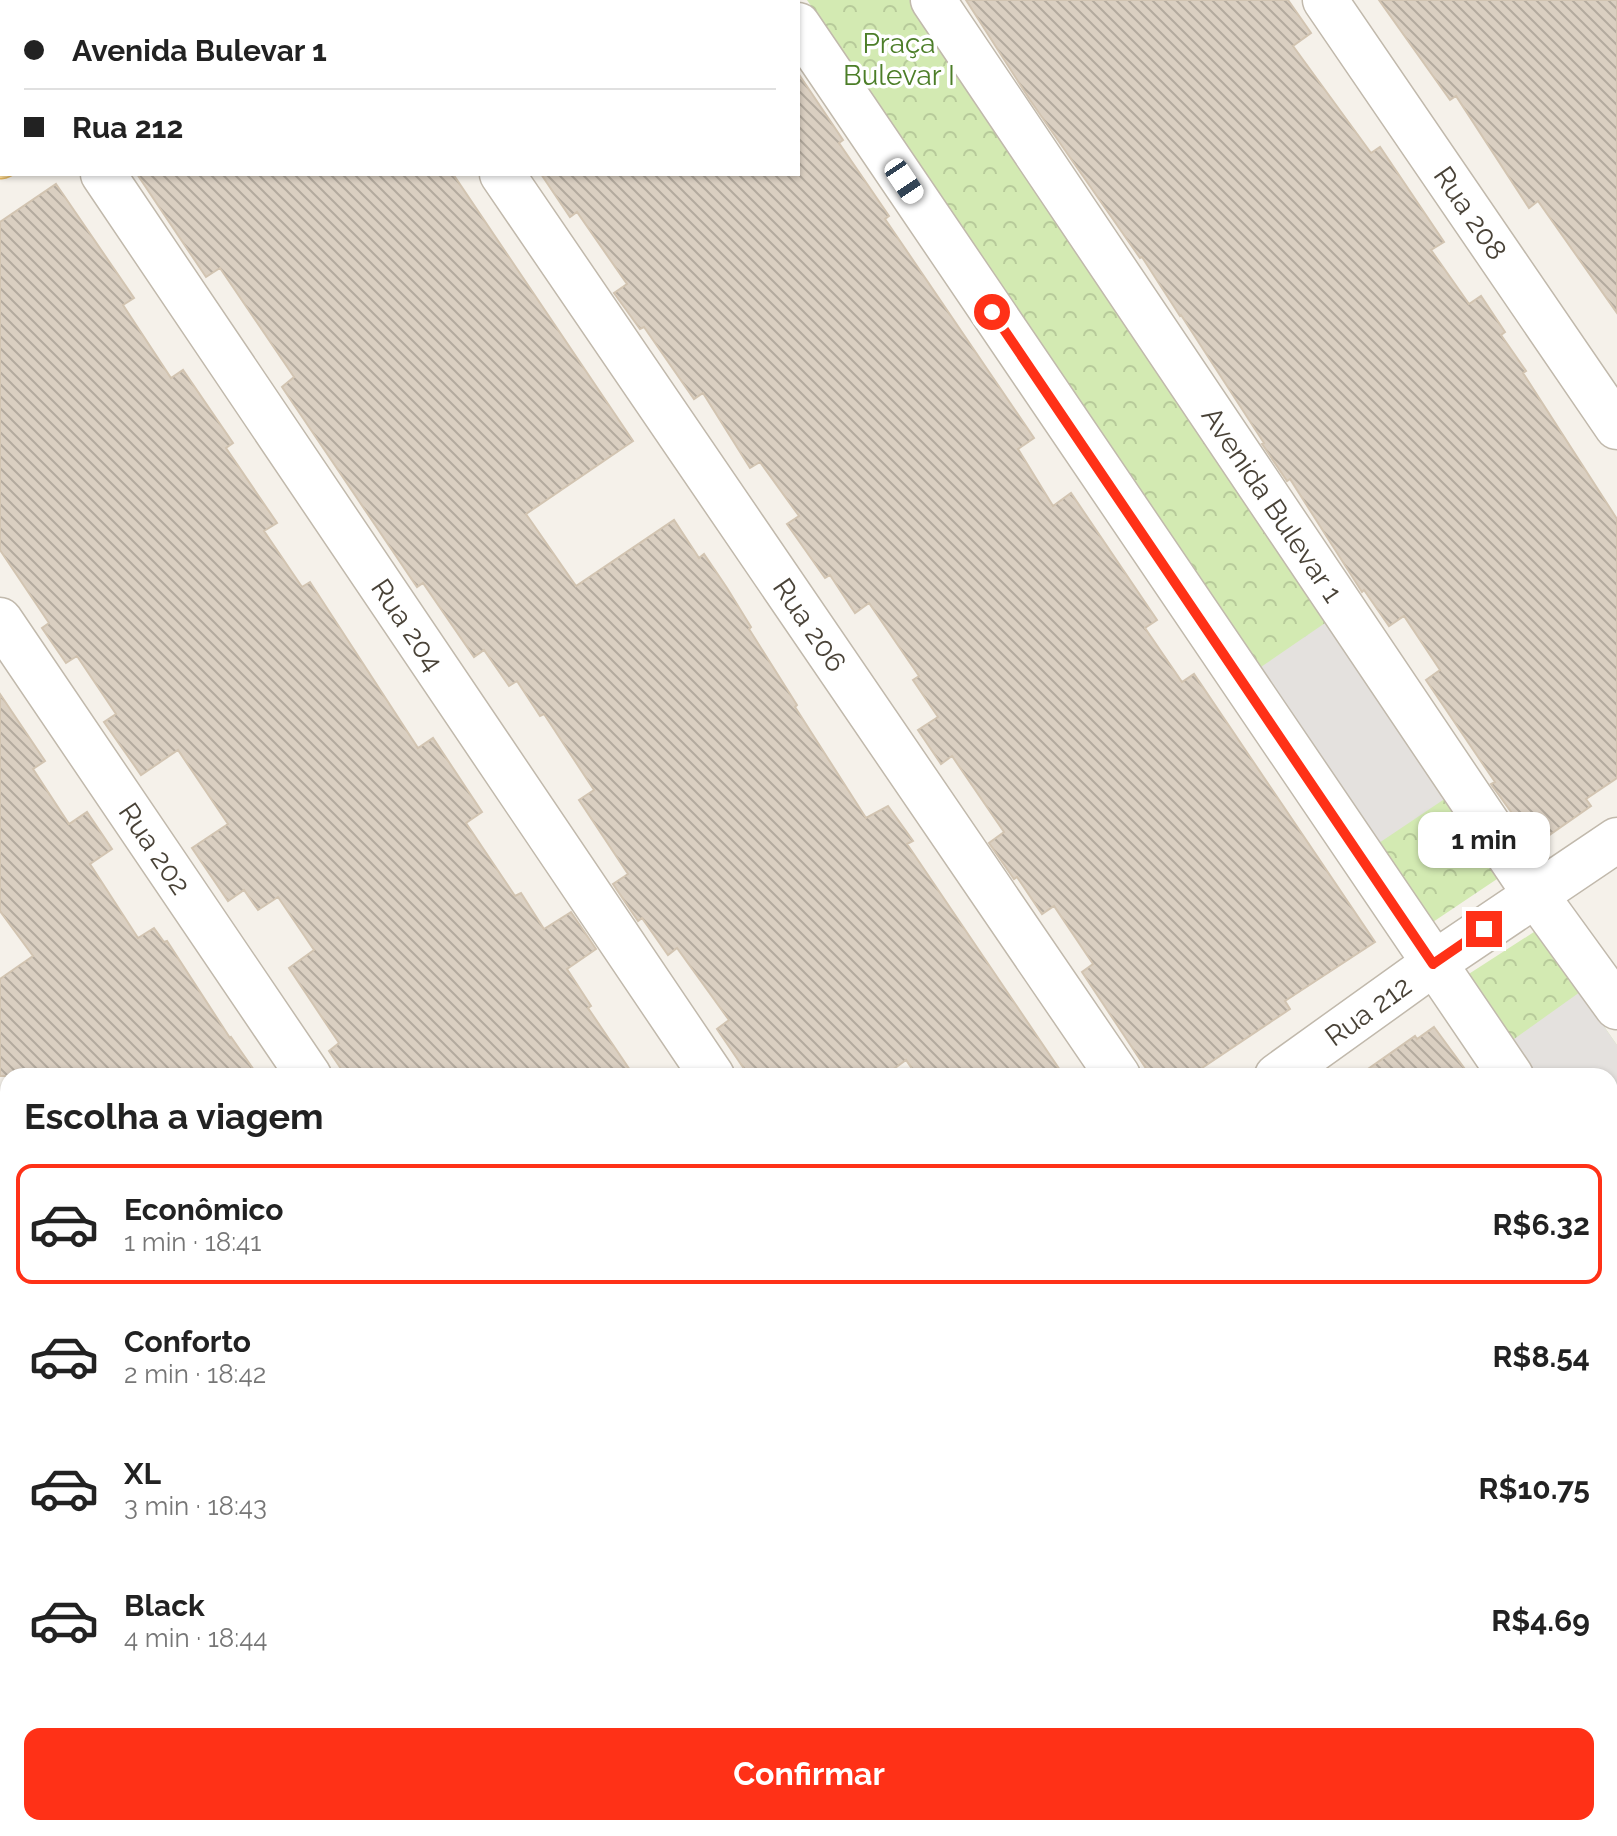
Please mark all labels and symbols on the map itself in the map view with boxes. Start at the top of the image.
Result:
park label: Praça Bulevar I [843,27,955,92]
car [881,154,927,208]
street label: Rua 208 [1427,160,1514,266]
route start [974,294,1010,330]
street label: Avenida Bulevar 1 [1195,401,1350,608]
street label: Rua 206 [766,572,853,678]
street label: Rua 204 [364,573,450,678]
street label: Rua 202 [112,797,197,901]
callout: 1 min [1418,813,1550,869]
route end [1466,911,1502,947]
street label: Rua 212 [1319,969,1418,1053]

